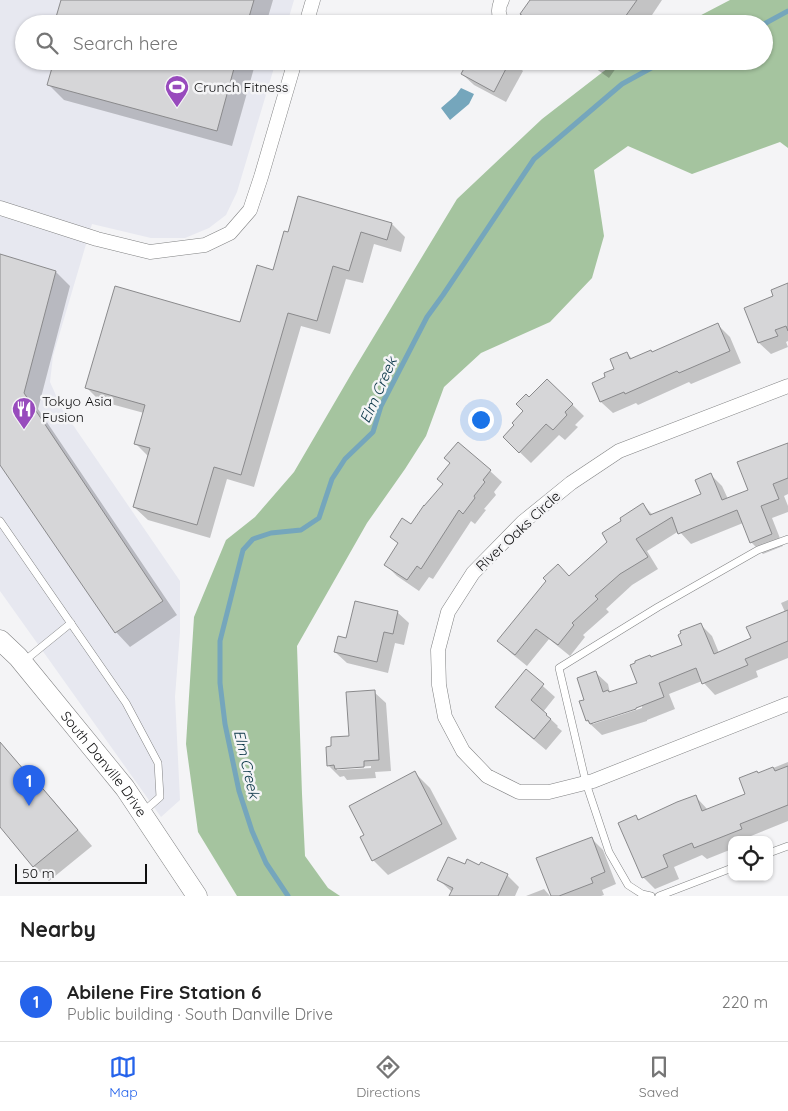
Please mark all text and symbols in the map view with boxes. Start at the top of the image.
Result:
search box [15,15,773,70]
icon: search [33,29,61,57]
text: Search here [73,31,178,55]
sports icon: Crunch Fitness [164,74,190,108]
place label: Crunch Fitness [194,78,288,96]
water label: Elm Creek [355,352,402,426]
place label: Tokyo Asia Fusion [42,392,112,426]
restaurant icon: Tokyo Asia Fusion [11,396,37,430]
your location [468,407,494,433]
street label: River Oaks Circle [472,487,564,575]
street label: South Danville Drive [57,707,151,820]
water label: Elm Creek [230,728,265,802]
pin: 1 [13,765,45,806]
map controls [728,836,773,881]
button: locate [728,836,773,881]
scale bar [15,861,148,884]
text: 50 m [22,864,55,882]
text: Nearby [20,916,96,942]
text: Abilene Fire Station 6 [67,980,261,1004]
text: 1 [33,992,39,1012]
text: 220 m [722,992,768,1012]
text: Public building · South Danville Drive [67,1004,333,1024]
tab: Map [109,1053,138,1101]
tab: Directions [356,1053,420,1101]
tab: Saved [639,1053,679,1101]

